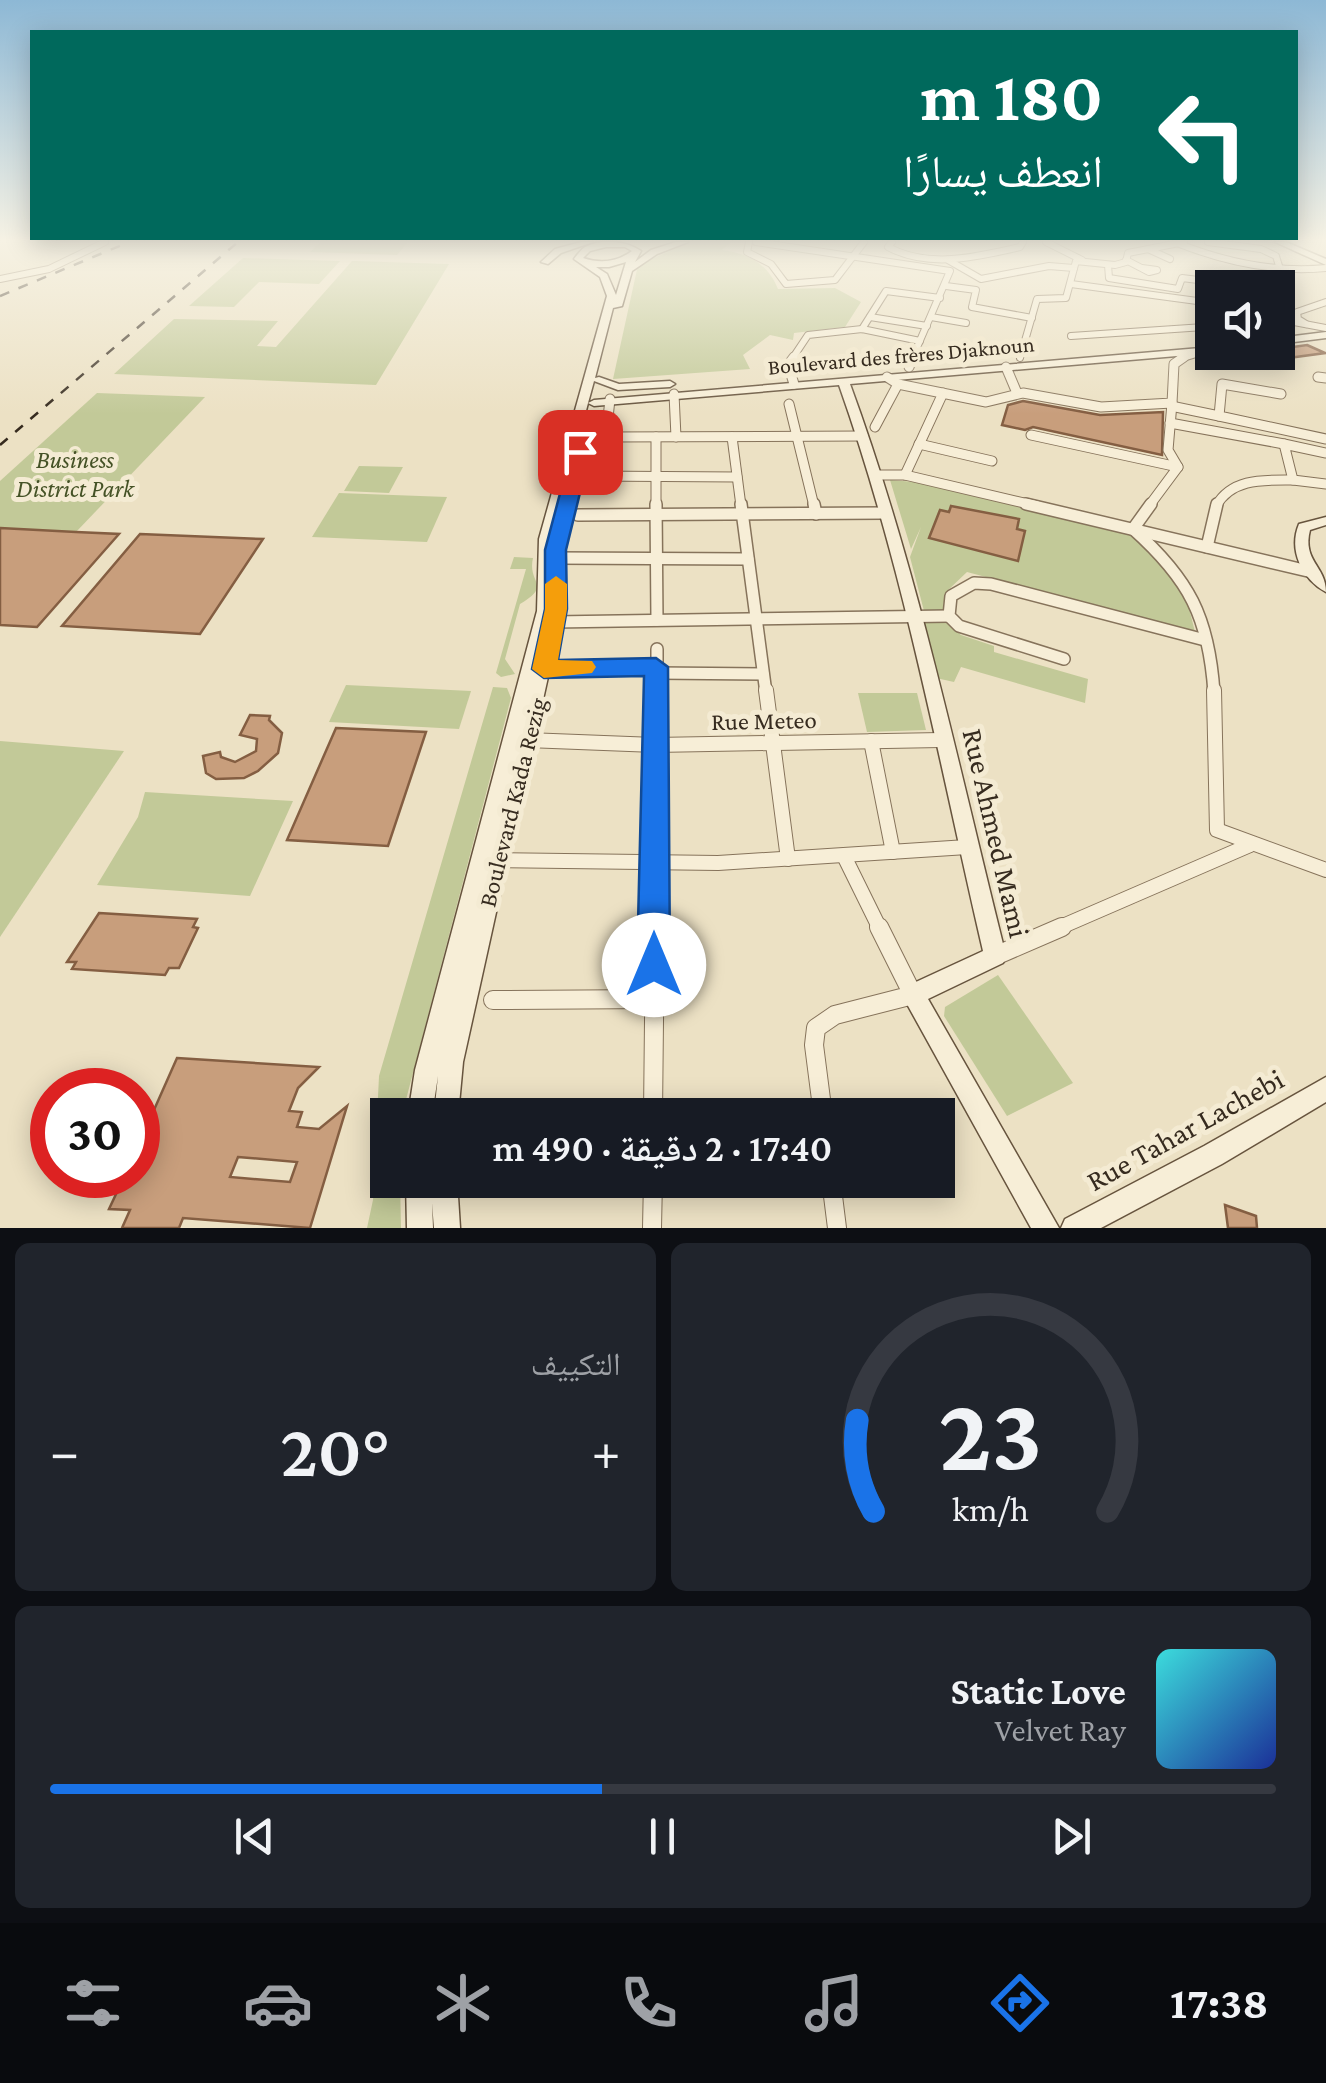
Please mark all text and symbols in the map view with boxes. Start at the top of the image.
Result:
text: 180 m [921,57,1103,135]
icon: left [1138,70,1268,200]
text: انعطف يسارًا [903,147,1103,197]
map controls [1195,270,1295,370]
button: sound [1195,270,1295,370]
street label: Boulevard des frères Djaknoun [767,331,1036,380]
pin [538,410,623,495]
icon: arrive [553,425,608,480]
park label: Business District Park [16,446,135,502]
street label: Boulevard Kada Rezig [473,695,553,910]
street label: Rue Meteo [711,706,817,735]
street label: Rue Ahmed Mami [956,725,1037,941]
position arrow [602,913,706,1017]
street label: Rue Tahar Lachebi [1081,1062,1289,1197]
speed limit sign: 30 [30,1068,160,1198]
text: 17:40 · 2 دقيقة · 490 m [493,1127,832,1169]
text: التكييف [531,1346,621,1382]
text: 23 [939,1376,1043,1491]
text: 20° [280,1409,390,1492]
text: − [50,1421,79,1482]
text: + [591,1421,620,1482]
text: km/h [952,1489,1029,1529]
text: Static Love [950,1670,1126,1712]
text: Velvet Ray [995,1712,1126,1748]
icon: previous [227,1809,282,1864]
icon: pause [635,1809,690,1864]
icon: next [1044,1809,1099,1864]
icon: filters [58,1968,128,2038]
icon: car [243,1968,313,2038]
icon: climate [428,1968,498,2038]
icon: phone [614,1968,684,2038]
icon: music [799,1968,869,2038]
icon: directions [985,1968,1055,2038]
text: 17:38 [1170,1978,1268,2028]

